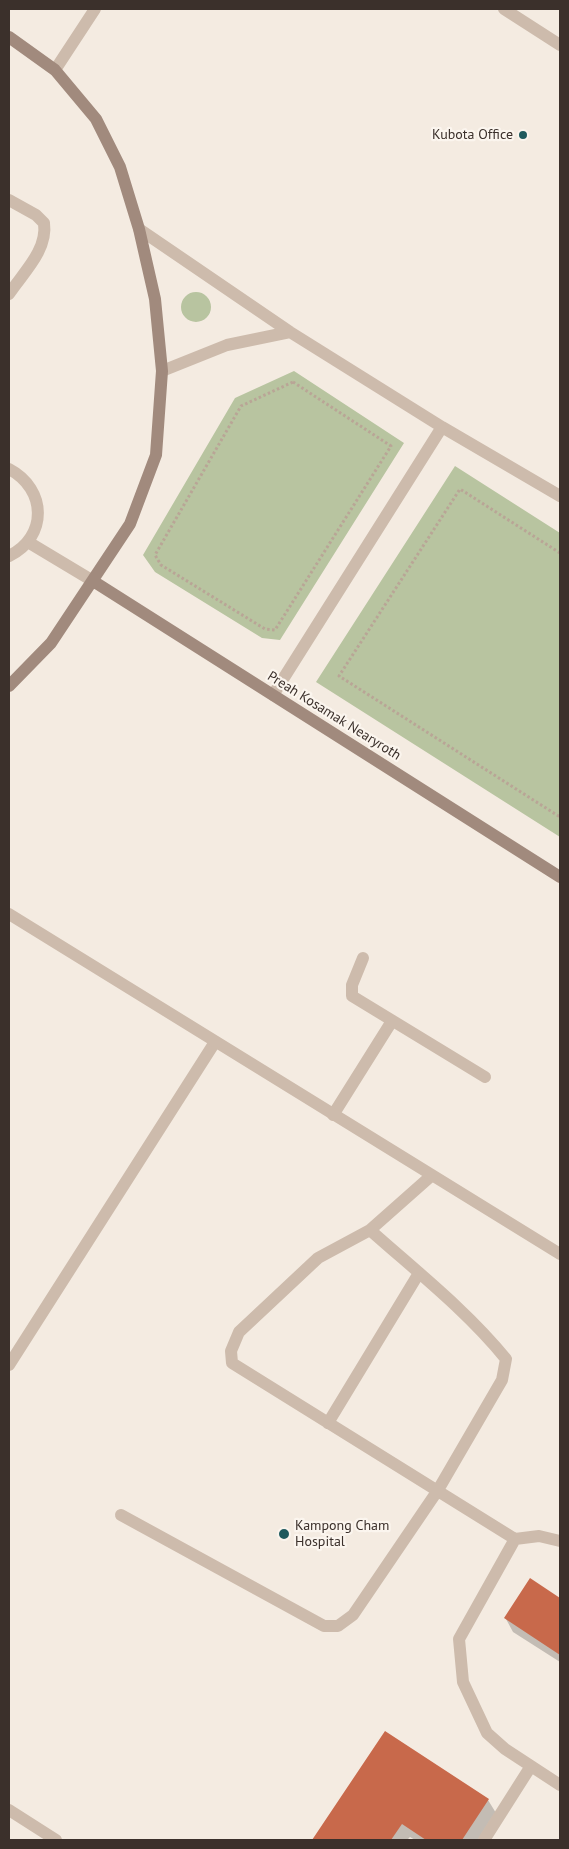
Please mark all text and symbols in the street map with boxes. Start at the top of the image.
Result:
place label: Kubota Office [432,127,513,143]
marker: Kubota Office [517,129,529,141]
street label: Preah Kosamak Nearyroth [264,668,404,764]
place label: Kampong Cham Hospital [295,1518,389,1550]
marker: Kampong Cham Hospital [277,1527,291,1541]

